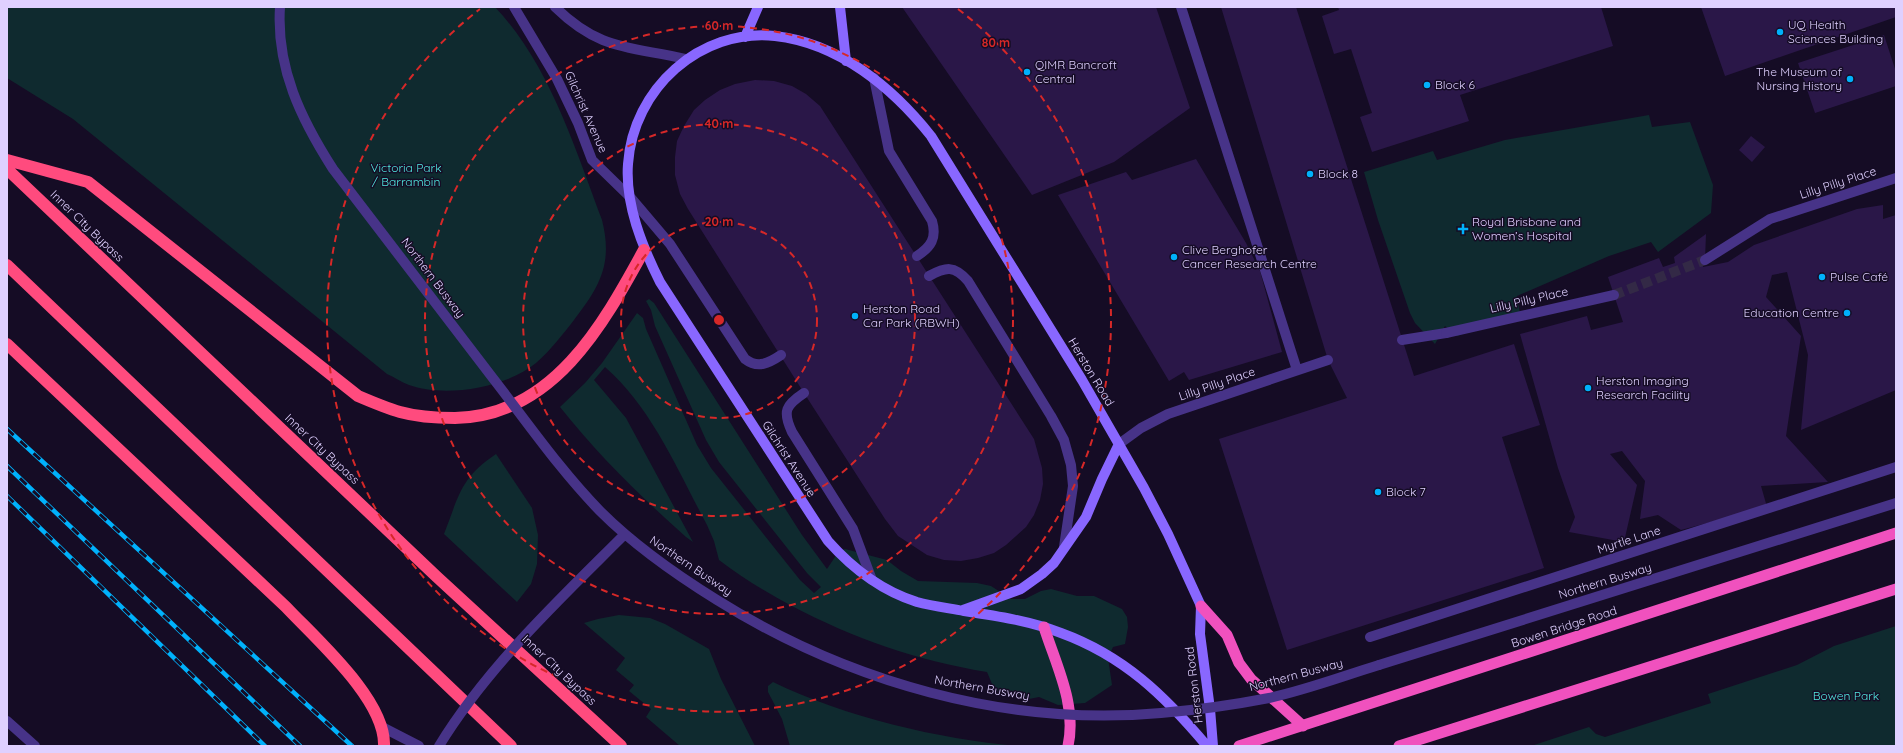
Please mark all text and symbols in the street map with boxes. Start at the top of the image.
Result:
place label: UQ Health Sciences Building [1788,17,1883,46]
text: 60 m [705,18,733,33]
marker: UQ Health Sciences Building [1775,27,1785,37]
text: 80 m [982,35,1010,50]
place label: QIMR Bancroft Central [1035,57,1117,86]
place label: The Museum of Nursing History [1756,64,1843,93]
marker: QIMR Bancroft Central [1022,67,1032,77]
street label: Gilchrist Avenue [562,69,611,155]
marker: The Museum of Nursing History [1845,74,1855,84]
place label: Block 6 [1435,77,1476,92]
marker: Block 6 [1422,80,1432,90]
text: 40 m [705,116,733,131]
park label: Victoria Park / Barrambin [370,160,442,189]
street label: Lilly Pilly Place [1798,163,1878,202]
place label: Block 8 [1318,166,1358,181]
marker: Block 8 [1305,169,1315,179]
street label: Inner City Bypass [47,187,128,265]
text: 20 m [705,214,733,229]
place label: Royal Brisbane and Women’s Hospital [1472,214,1581,243]
marker: Royal Brisbane and Women’s Hospital [1457,223,1469,235]
street label: Northern Busway [398,235,468,321]
place label: Clive Berghofer Cancer Research Centre [1182,242,1317,271]
marker: Clive Berghofer Cancer Research Centre [1169,252,1179,262]
place label: Pulse Café [1830,269,1888,284]
marker: Pulse Café [1817,272,1827,282]
street label: Lilly Pilly Place [1488,283,1570,316]
place label: Herston Road Car Park (RBWH) [863,301,960,330]
place label: Education Centre [1744,305,1839,320]
marker: Education Centre [1842,308,1852,318]
marker: Herston Road Car Park (RBWH) [850,311,860,321]
centre of rings [712,313,726,327]
street label: Herston Road [1065,335,1118,409]
street label: Lilly Pilly Place [1177,363,1257,404]
place label: Herston Imaging Research Facility [1596,373,1690,402]
marker: Herston Imaging Research Facility [1583,383,1593,393]
street label: Inner City Bypass [282,410,363,487]
street label: Gilchrist Avenue [759,418,820,500]
place label: Block 7 [1386,484,1426,499]
marker: Block 7 [1373,487,1383,497]
street label: Myrtle Lane [1595,522,1663,557]
street label: Northern Busway [647,532,735,599]
street label: Northern Busway [1557,559,1653,602]
street label: Bowen Bridge Road [1509,602,1619,651]
street label: Inner City Bypass [519,631,600,708]
street label: Herston Road [1181,646,1206,724]
street label: Northern Busway [1247,655,1344,694]
street label: Northern Busway [933,672,1031,703]
park label: Bowen Park [1813,688,1879,703]

